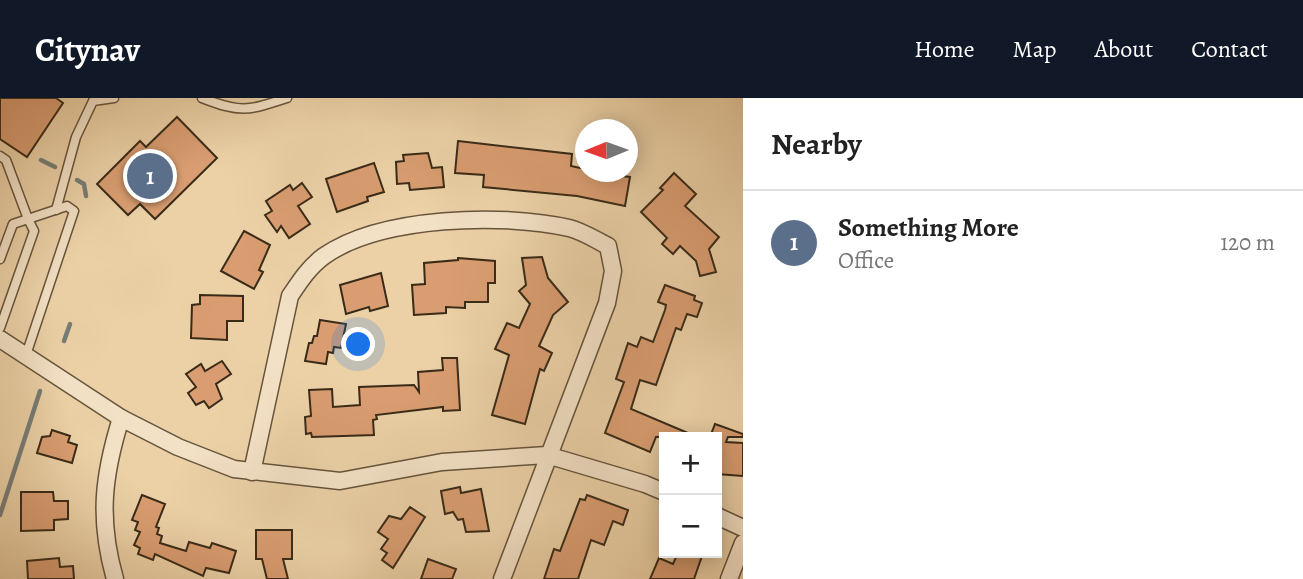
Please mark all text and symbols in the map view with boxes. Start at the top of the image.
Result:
text: Citynav [35,27,140,72]
text: Home [914,33,975,65]
text: Map [1013,33,1057,65]
text: About [1095,33,1153,65]
text: Contact [1191,33,1268,65]
north arrow [575,119,638,182]
text: Nearby [771,124,862,164]
pin: 1 [127,150,173,202]
text: Something More [838,210,1019,245]
text: 1 [790,227,798,258]
text: 120 m [1220,227,1275,258]
text: Office [838,245,894,276]
your location [341,327,375,361]
map controls [659,432,722,558]
button: + [659,432,722,495]
button: − [659,495,722,558]

